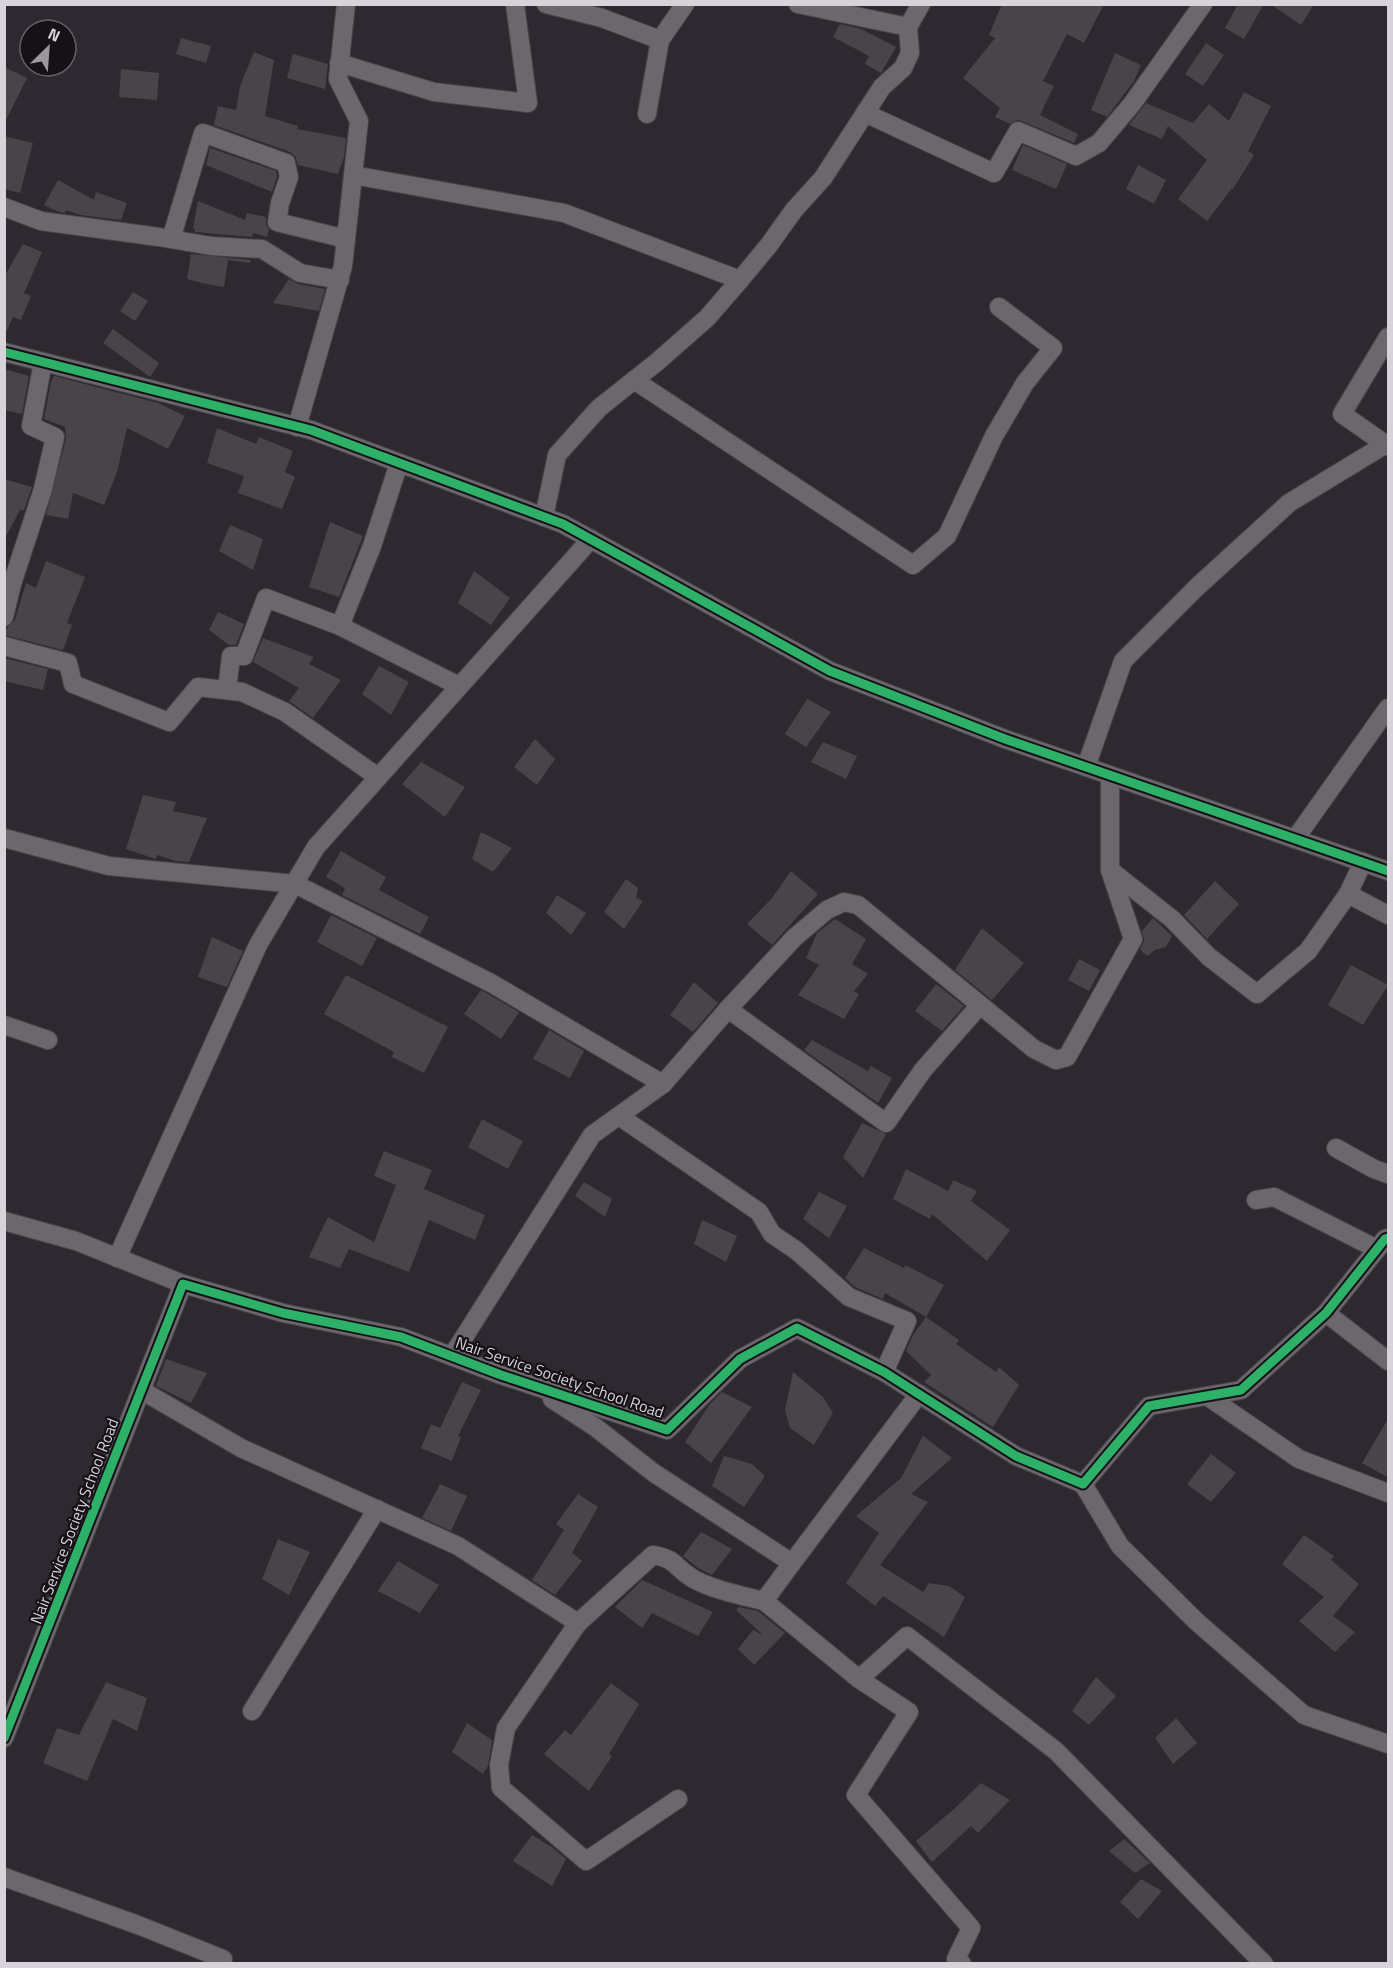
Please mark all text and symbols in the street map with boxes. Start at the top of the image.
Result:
north arrow [18,18,78,78]
text: N [44,21,64,48]
street label: Nair Service Society School Road [453,1330,667,1424]
street label: Nair Service Society School Road [24,1415,124,1627]

